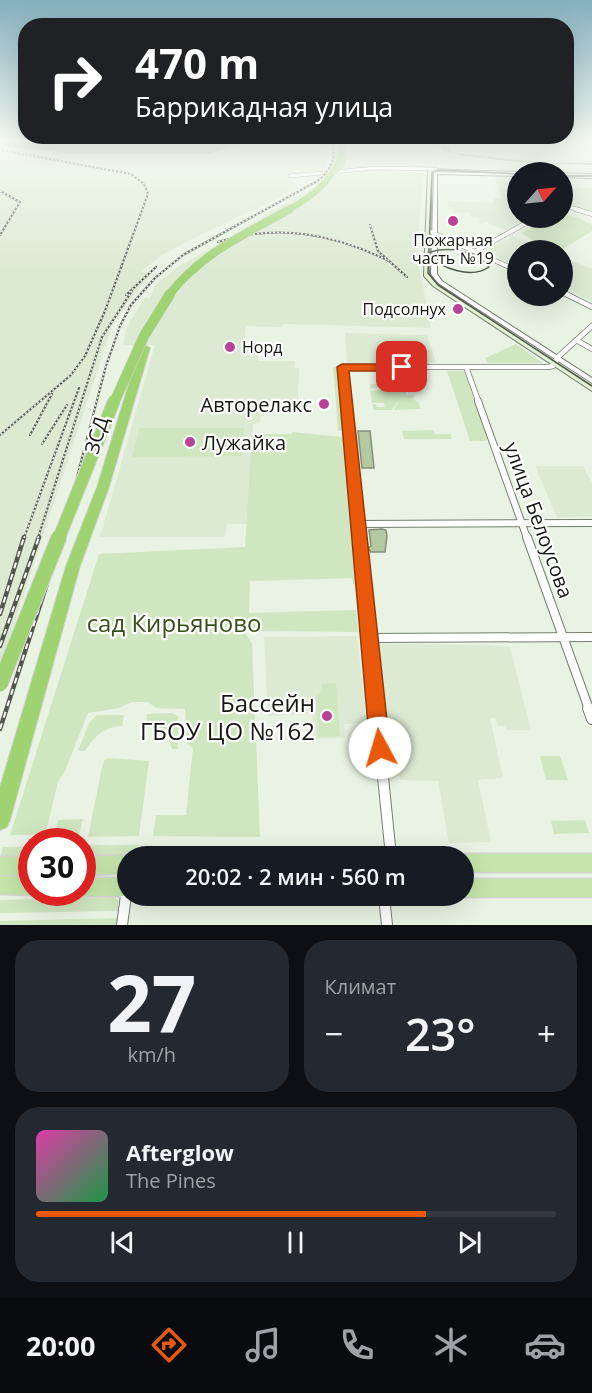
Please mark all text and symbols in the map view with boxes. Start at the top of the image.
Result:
text: 470 m [135,34,259,91]
icon: right [36,42,114,120]
text: Баррикадная улица [135,88,393,125]
north arrow [507,162,573,228]
map controls [507,162,573,306]
marker: Пожарная часть №19 [446,214,460,228]
place label: Пожарная часть №19 [412,229,494,269]
button: search [507,240,573,306]
place label: Подсолнух [363,298,447,320]
marker: Подсолнух [451,302,465,316]
place label: Норд [242,336,282,358]
marker: Норд [223,340,237,354]
pin [376,341,427,392]
icon: arrive [385,350,418,383]
place label: Авторелакс [200,391,312,418]
marker: Авторелакс [317,397,331,411]
street label: ЗСД [78,413,115,457]
place label: Лужайка [202,429,286,456]
marker: Лужайка [183,435,197,449]
street label: улица Белоусова [498,438,580,602]
park label: сад Кирьяново [87,606,261,639]
place label: Бассейн ГБОУ ЦО №162 [140,686,315,747]
marker: Бассейн ГБОУ ЦО №162 [320,709,334,723]
position arrow [348,716,412,780]
speed limit sign: 30 [18,828,96,906]
text: 20:02 · 2 мин · 560 m [185,861,406,891]
text: 27 [107,949,196,1055]
text: Климат [325,973,396,1000]
text: 23° [405,1003,476,1064]
text: − [325,1011,343,1056]
text: + [537,1011,556,1056]
text: km/h [127,1041,176,1068]
text: Afterglow [126,1137,234,1167]
text: The Pines [126,1167,216,1194]
icon: previous [106,1226,139,1259]
icon: pause [279,1226,312,1259]
icon: next [453,1226,486,1259]
icon: directions [148,1324,190,1366]
icon: music [242,1324,284,1366]
icon: phone [336,1324,378,1366]
icon: climate [430,1324,472,1366]
icon: car [524,1324,566,1366]
text: 20:00 [26,1327,95,1364]

